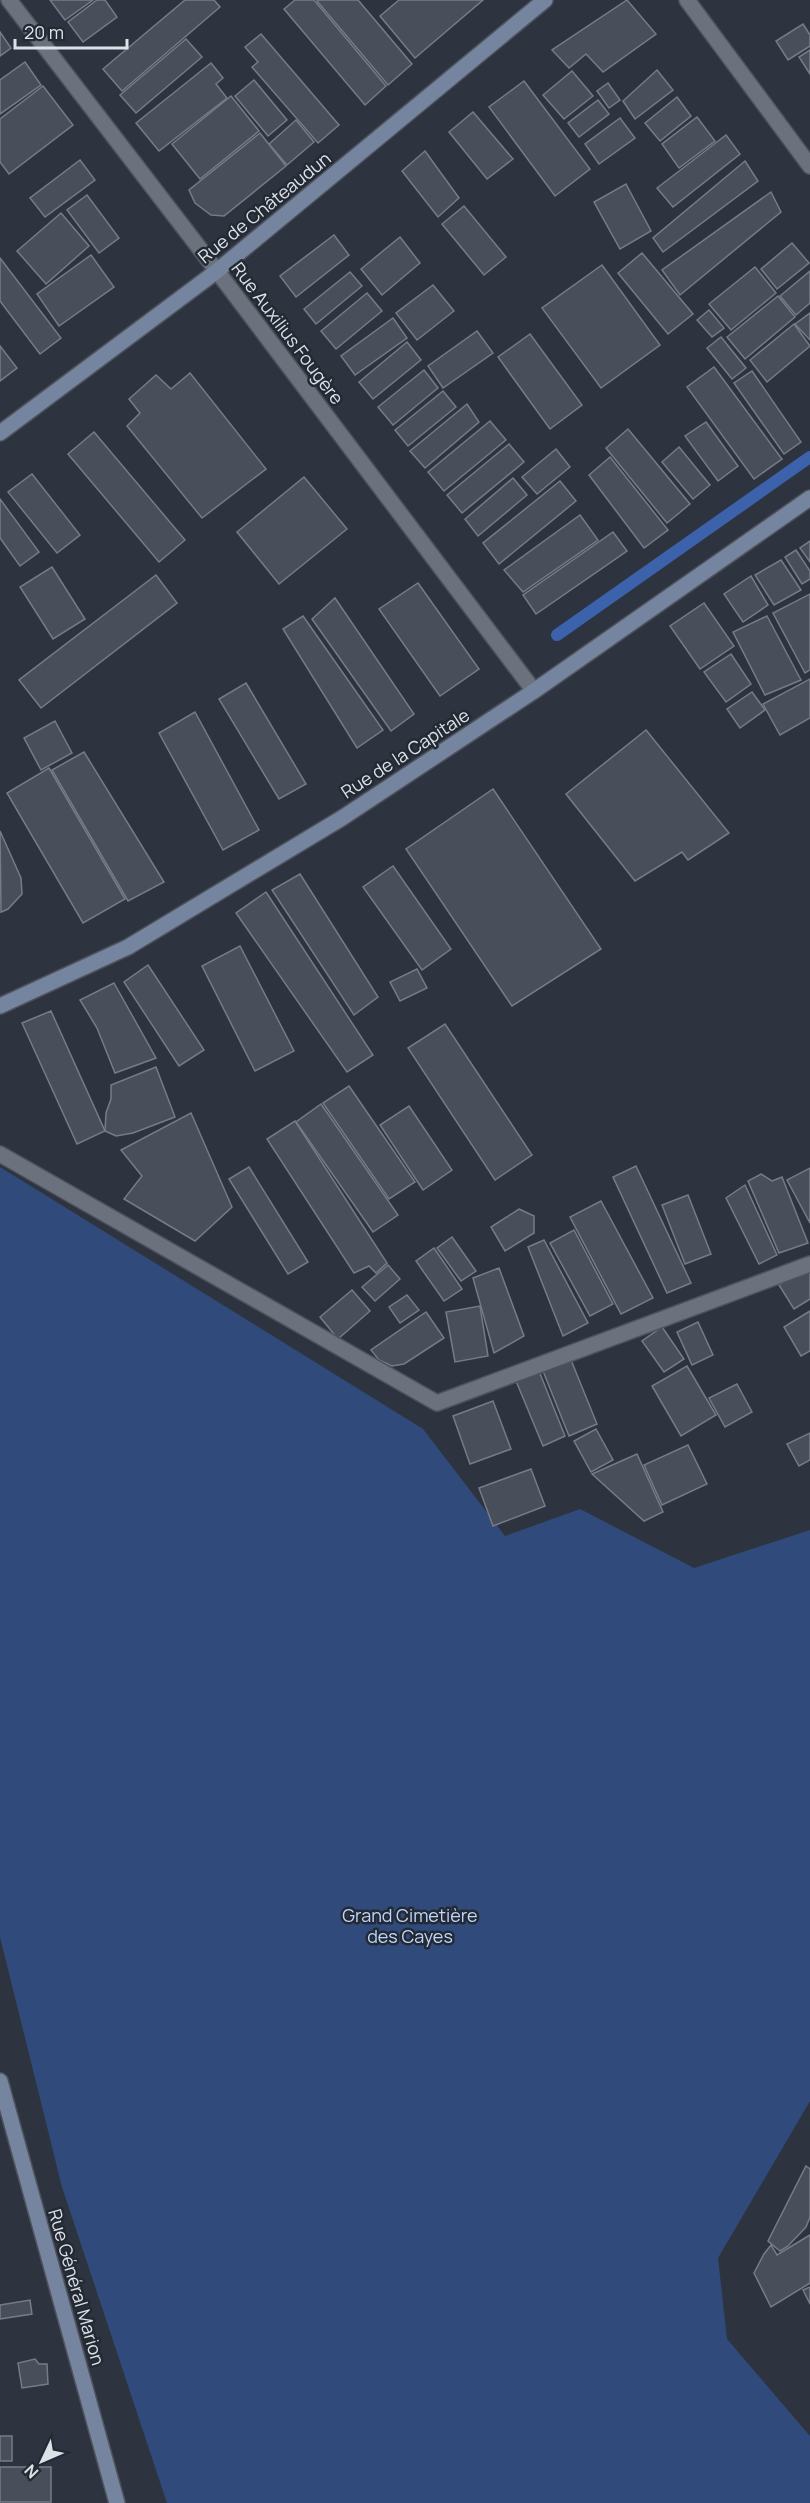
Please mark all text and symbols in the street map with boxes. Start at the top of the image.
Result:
scale bar [15,12,128,50]
text: 20 m [24,20,64,44]
street label: Rue de Châteaudun [193,146,335,268]
street label: Rue Auxilius Fougère [227,257,349,409]
street label: Rue de la Capitale [336,703,474,803]
park label: Grand Cimetière des Cayes [342,1903,478,1948]
street label: Rue Général Marion [43,2206,111,2368]
north arrow [12,2431,72,2491]
text: N [19,2460,43,2483]

